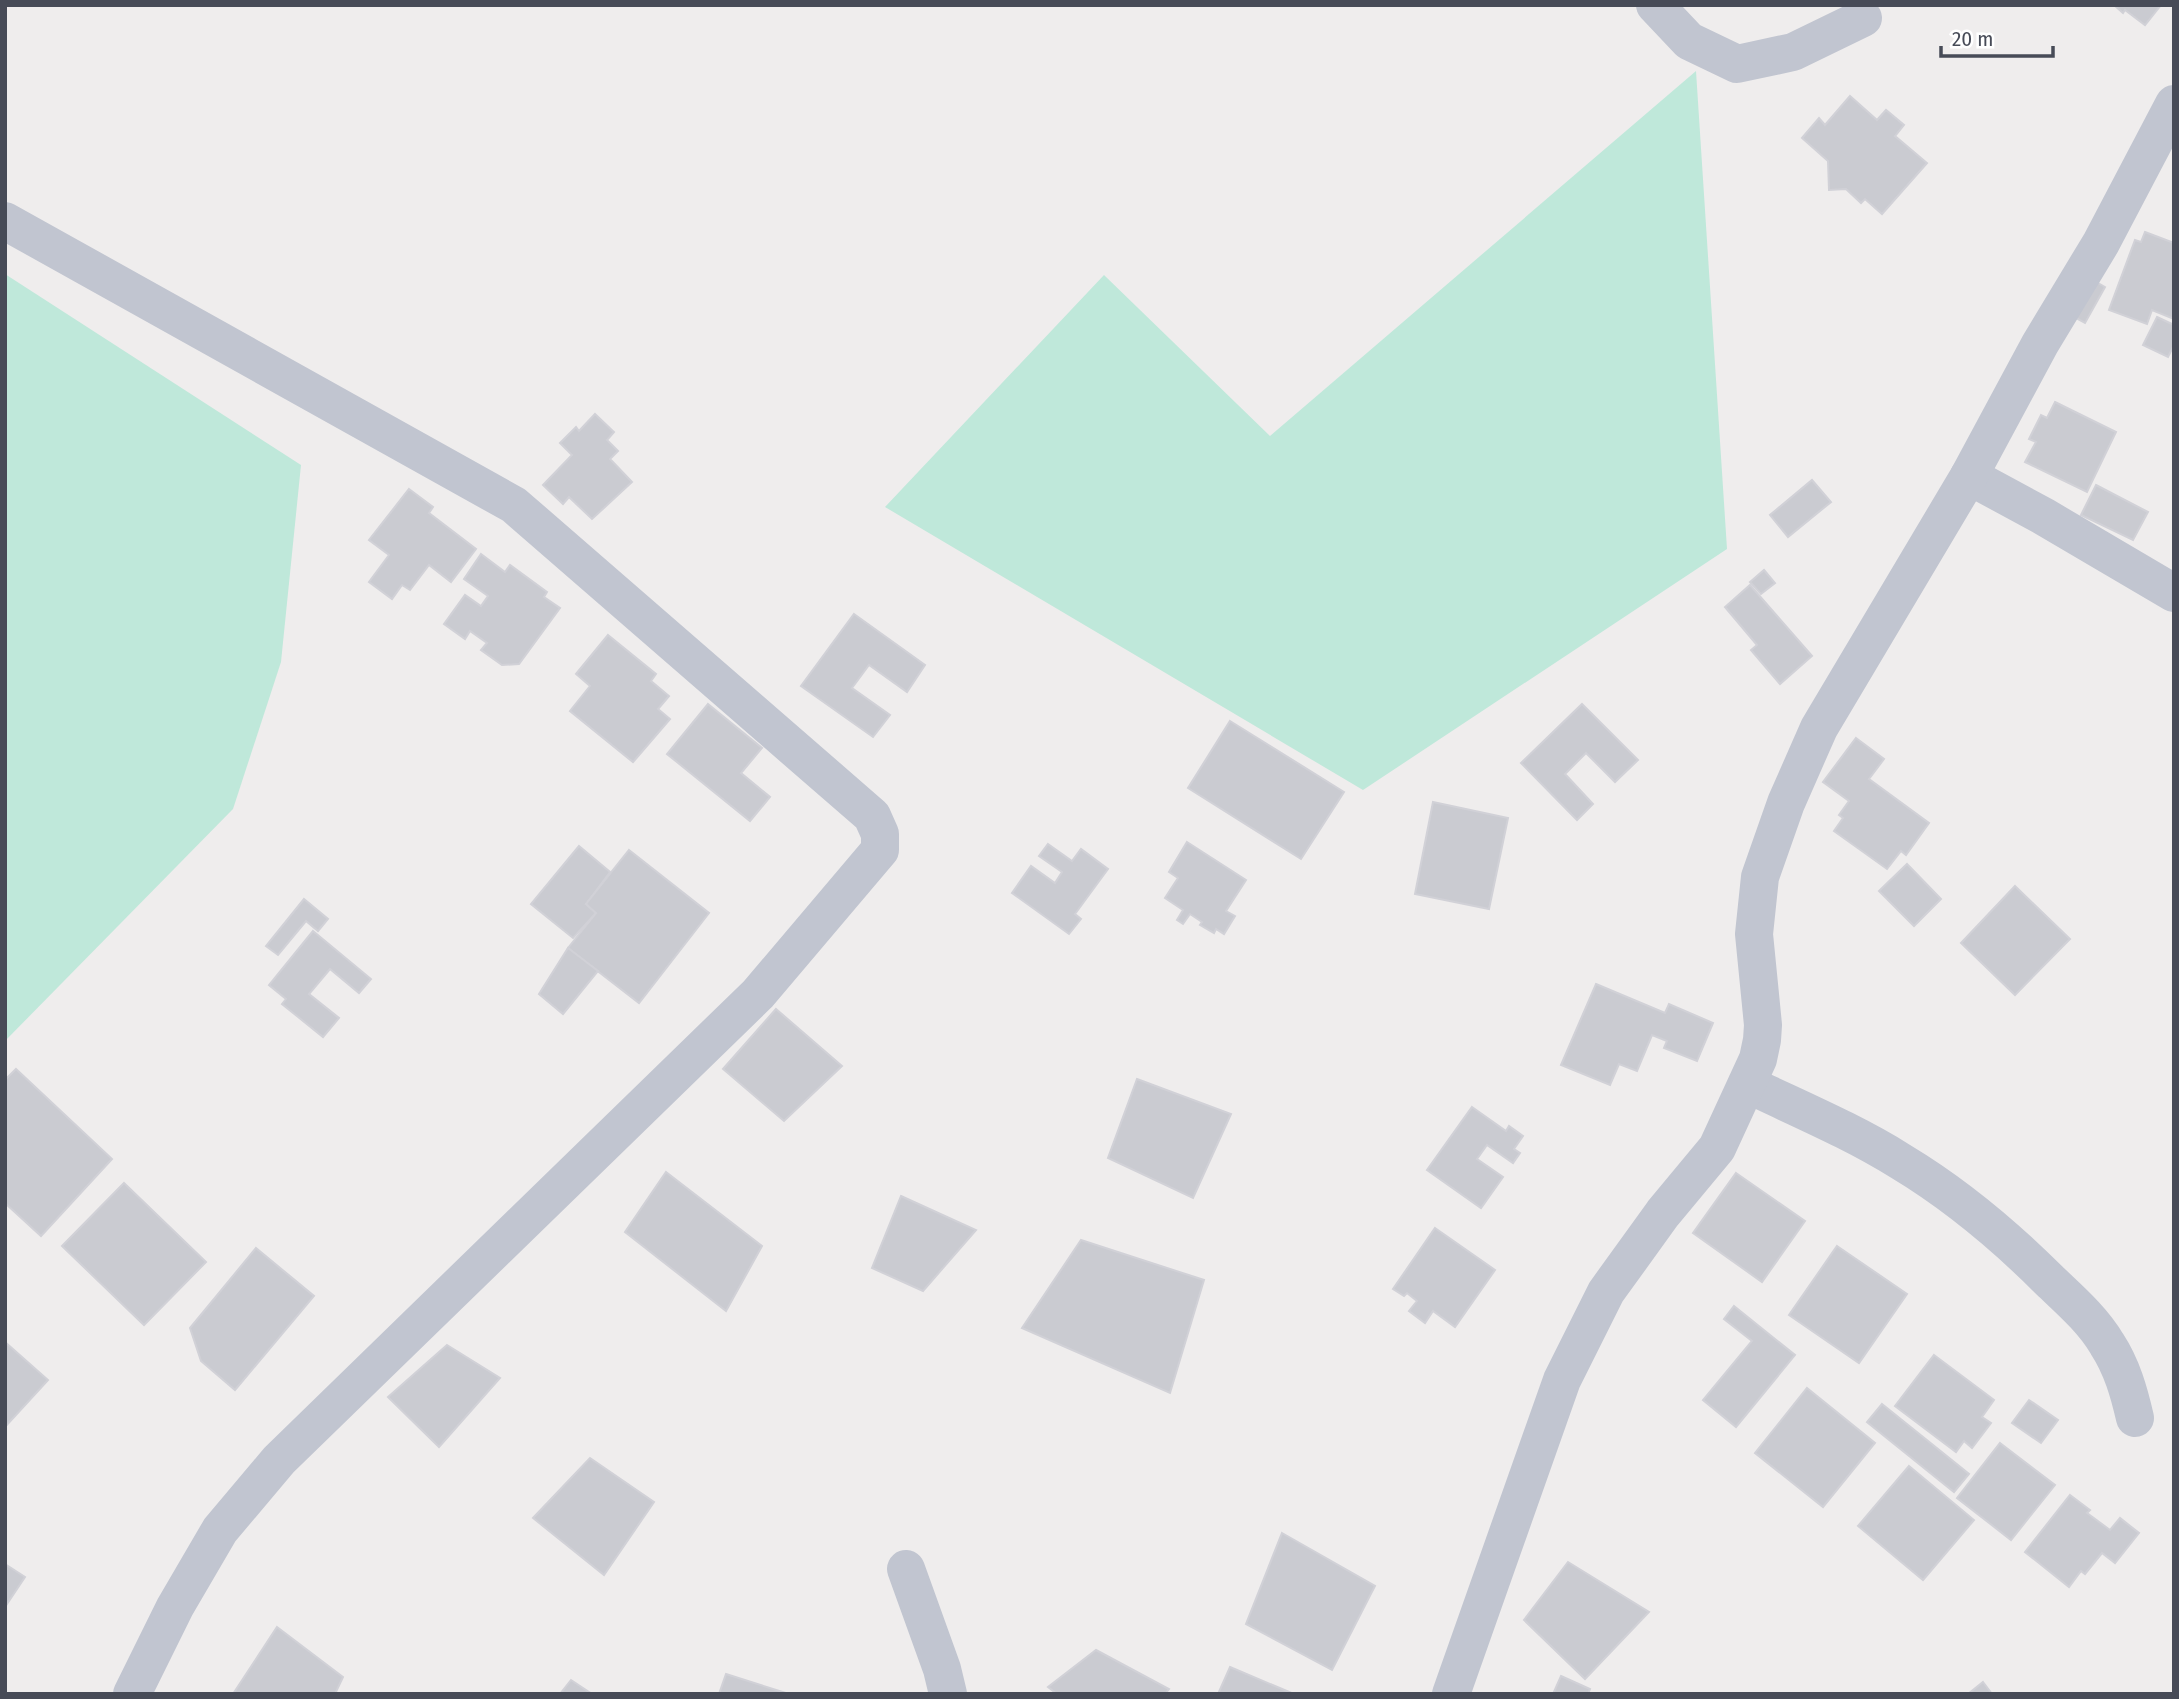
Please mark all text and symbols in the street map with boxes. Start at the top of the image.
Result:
scale bar [1941,14,2053,58]
text: 20 m [1952,26,1993,52]

